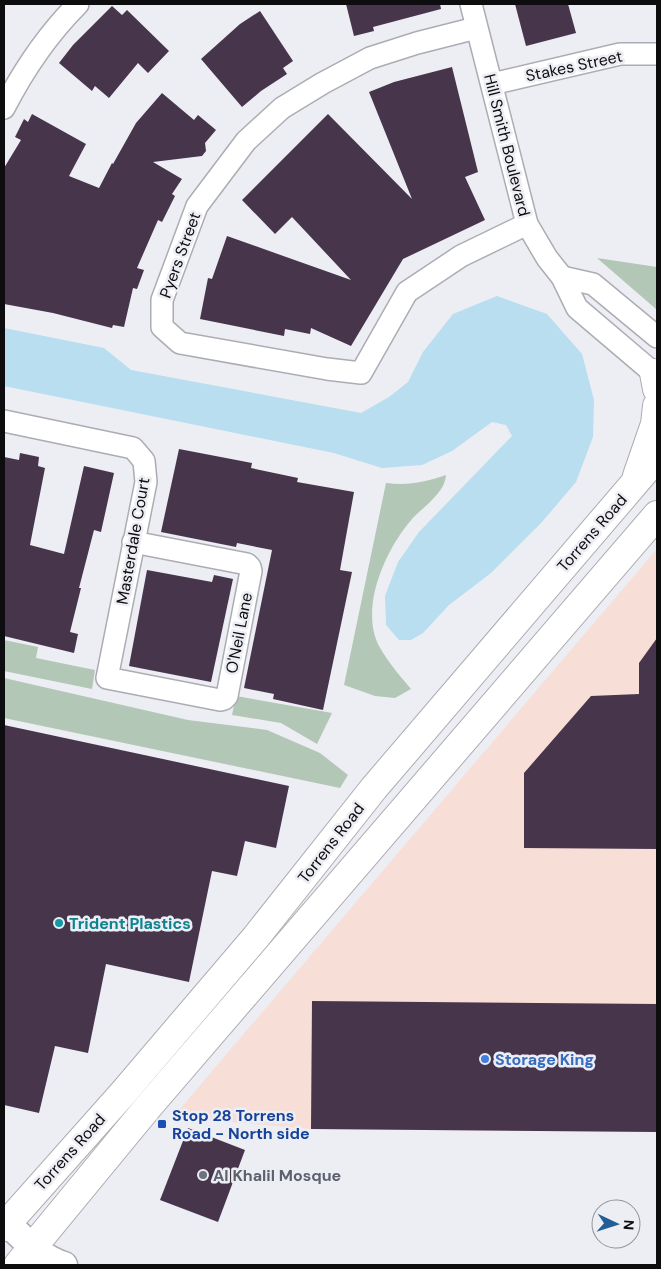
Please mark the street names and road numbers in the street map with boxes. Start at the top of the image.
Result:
street label: Stakes Street [524,45,624,87]
street label: Hill Smith Boulevard [479,71,535,219]
street label: Pyers Street [155,209,205,301]
street label: Masterdale Court [111,476,155,606]
street label: Torrens Road [552,490,632,576]
street label: O'Neil Lane [221,591,257,675]
street label: Torrens Road [293,799,369,887]
street label: Torrens Road [30,1109,110,1195]

